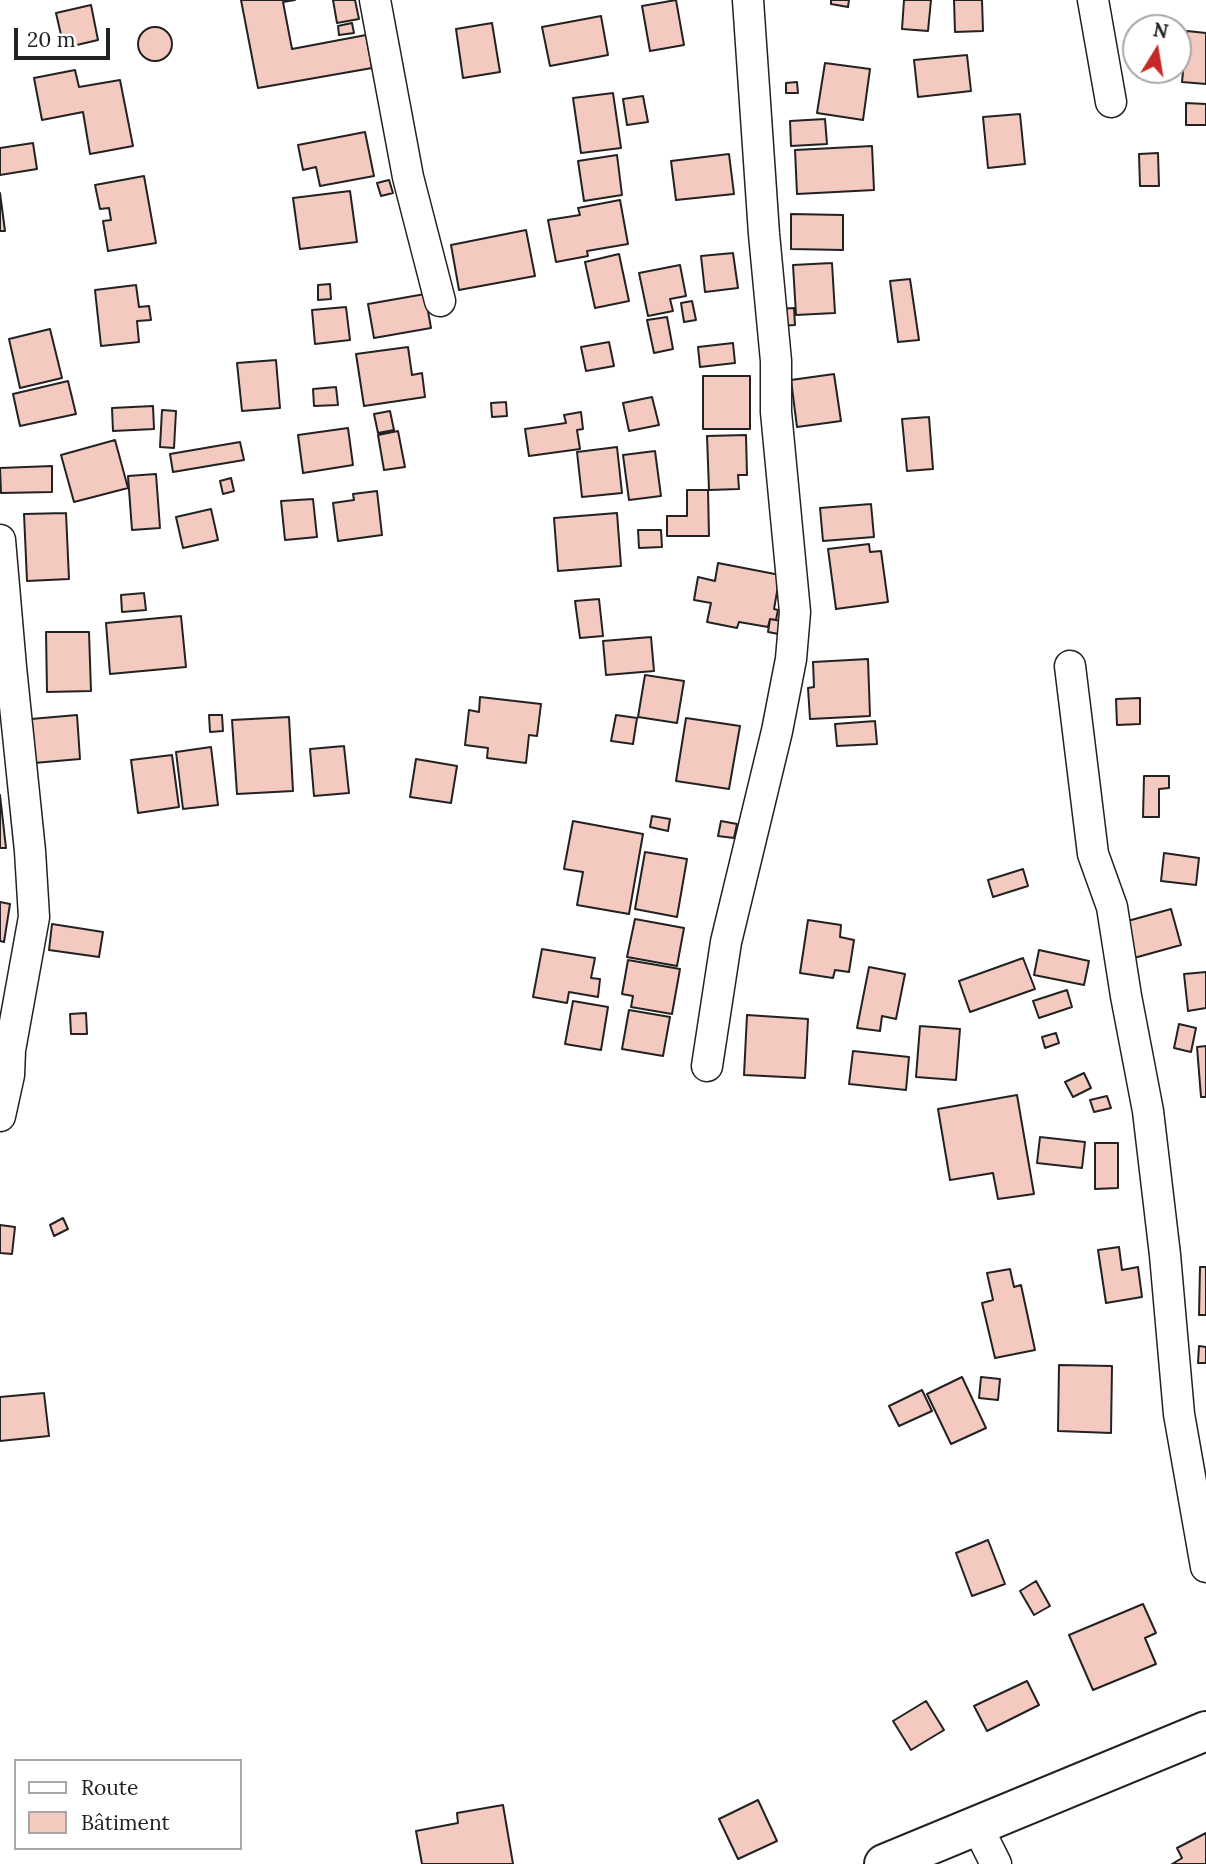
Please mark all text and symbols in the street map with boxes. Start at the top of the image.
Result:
scale bar [18,14,114,58]
north arrow [1122,14,1192,84]
text: N [1151,17,1170,44]
text: 20 m [27,26,76,53]
legend [14,1759,242,1850]
text: Route [81,1774,138,1801]
text: Bâtiment [81,1809,170,1836]

